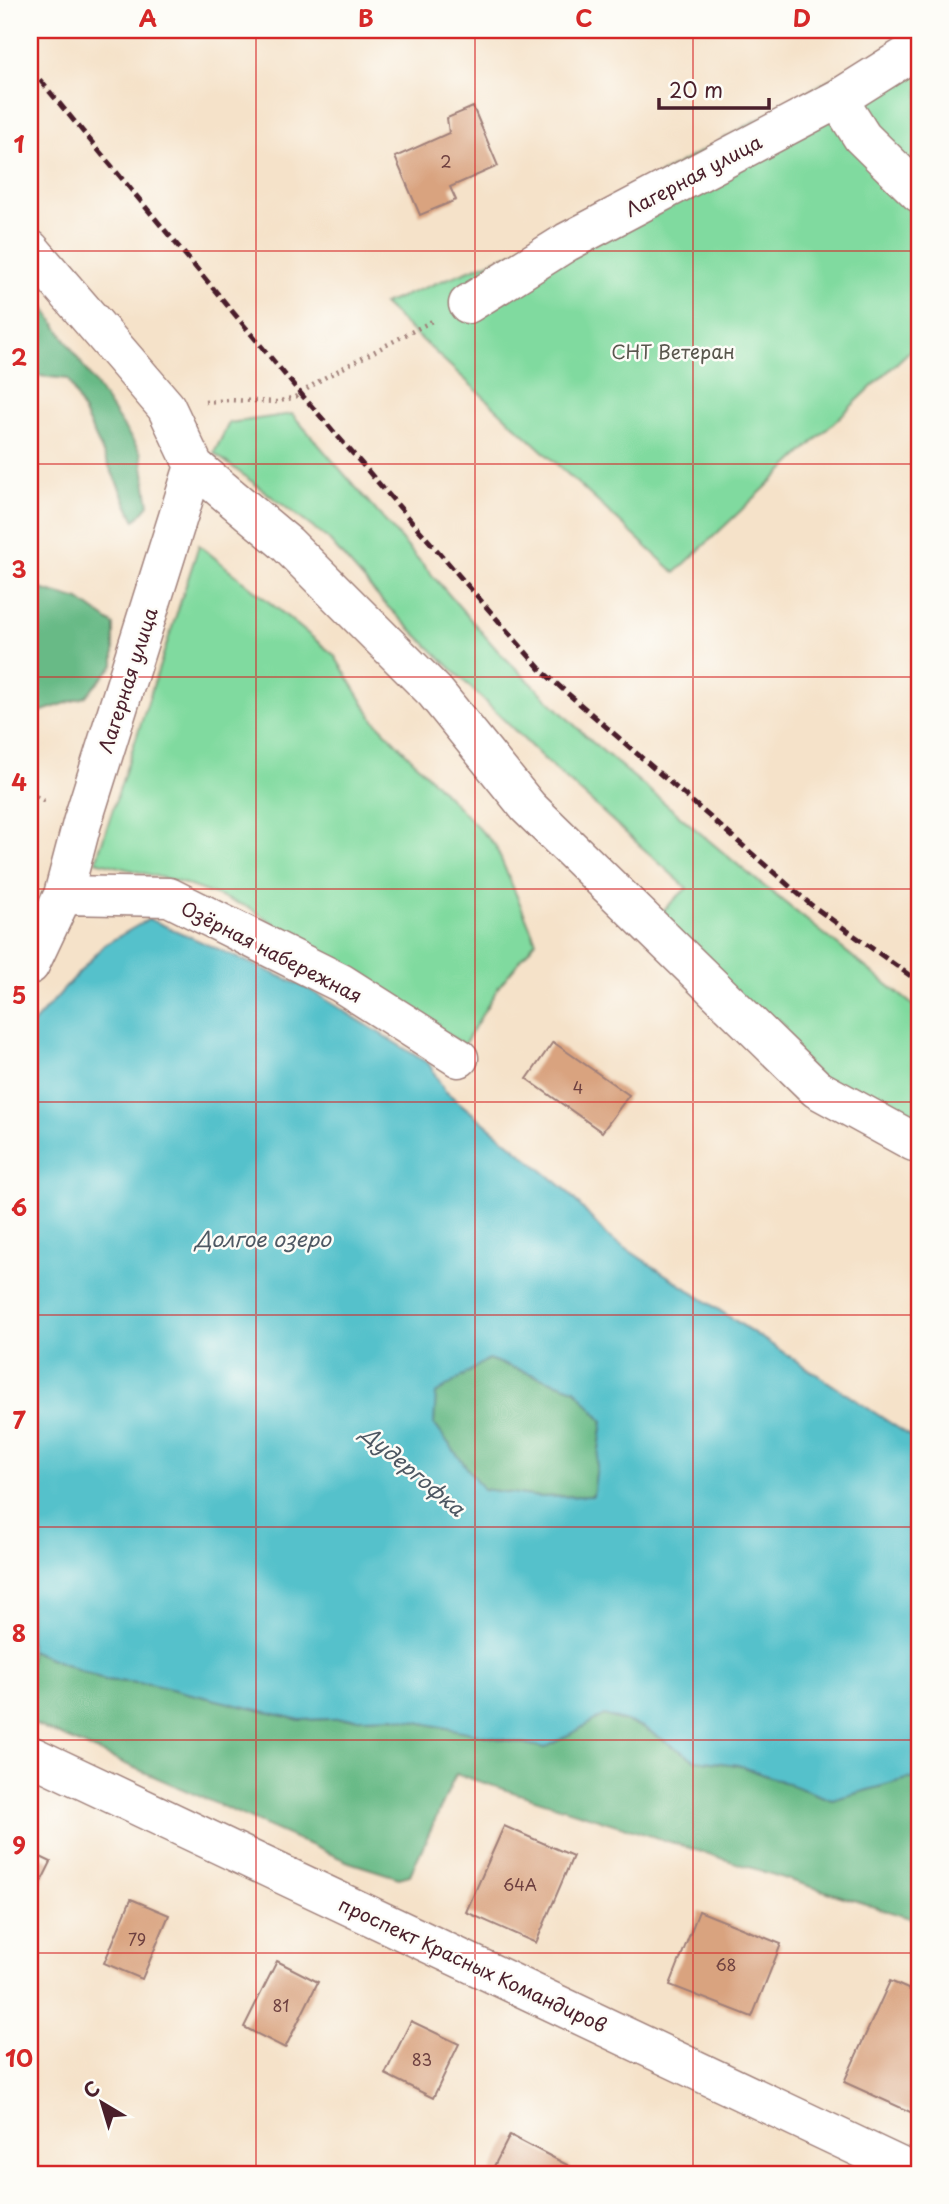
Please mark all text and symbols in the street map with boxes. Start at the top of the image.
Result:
text: A [139,0,157,35]
text: B [358,0,374,35]
text: C [575,0,593,35]
text: D [793,0,811,35]
scale bar [659,66,769,110]
text: 20 m [669,73,723,105]
text: 1 [14,126,25,161]
street label: Лагерная улица [620,127,766,223]
house number: 2 [440,149,452,173]
park label: СНТ Ветеран [611,337,735,365]
text: 2 [11,339,27,374]
text: 3 [11,551,27,586]
street label: Лагерная улица [90,604,164,756]
text: 4 [11,764,27,799]
street label: Озёрная набережная [176,893,368,1009]
text: 5 [12,977,26,1012]
house number: 4 [573,1075,583,1099]
text: 6 [11,1189,27,1224]
water label: Долгое озеро [193,1222,332,1254]
text: 7 [12,1402,26,1437]
water label: Дудергофка [354,1416,473,1524]
text: 8 [12,1615,26,1650]
text: 9 [12,1827,26,1862]
house number: 64А [503,1872,537,1896]
street label: проспект Красных Командиров [334,1889,612,2039]
house number: 79 [128,1927,146,1951]
house number: 68 [715,1952,737,1976]
house number: 81 [272,1993,290,2017]
text: 10 [5,2040,33,2075]
house number: 83 [412,2047,432,2071]
north arrow [66,2068,136,2138]
text: С [77,2073,105,2104]

